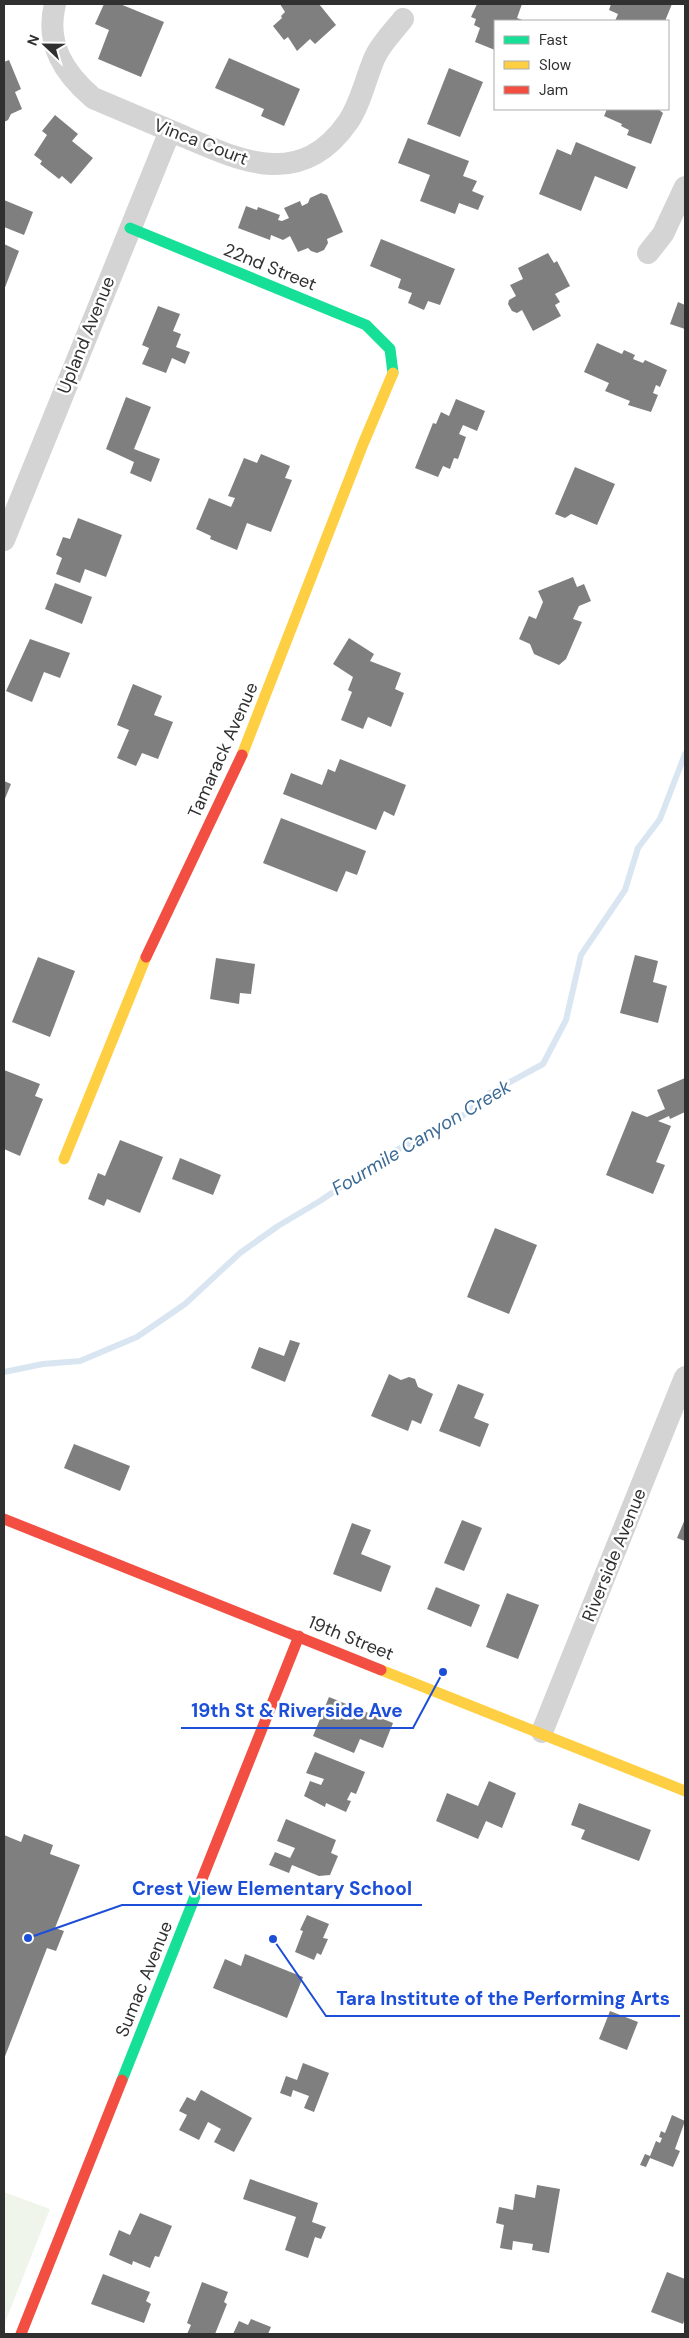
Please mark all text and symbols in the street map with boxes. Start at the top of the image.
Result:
north arrow [20,20,70,70]
legend [494,20,669,110]
text: Fast [539,30,568,50]
text: N [23,32,43,48]
text: Slow [539,55,572,75]
text: Jam [539,80,568,100]
street label: Vinca Court [150,113,252,171]
street label: 22nd Street [220,237,320,297]
street label: Upland Avenue [52,273,120,397]
street label: Tamarack Avenue [182,678,264,822]
water label: Fourmile Canyon Creek [327,1074,516,1201]
street label: Riverside Avenue [576,1485,652,1625]
street label: 19th Street [305,1610,397,1666]
callout: 19th St & Riverside Ave [181,1694,413,1728]
text: 19th St & Riverside Ave [191,1698,403,1723]
callout: Crest View Elementary School [122,1871,422,1905]
text: Crest View Elementary School [132,1876,412,1901]
street label: Sumac Avenue [110,1918,178,2040]
callout: Tara Institute of the Performing Arts [326,1982,680,2016]
text: Tara Institute of the Performing Arts [336,1986,670,2011]

